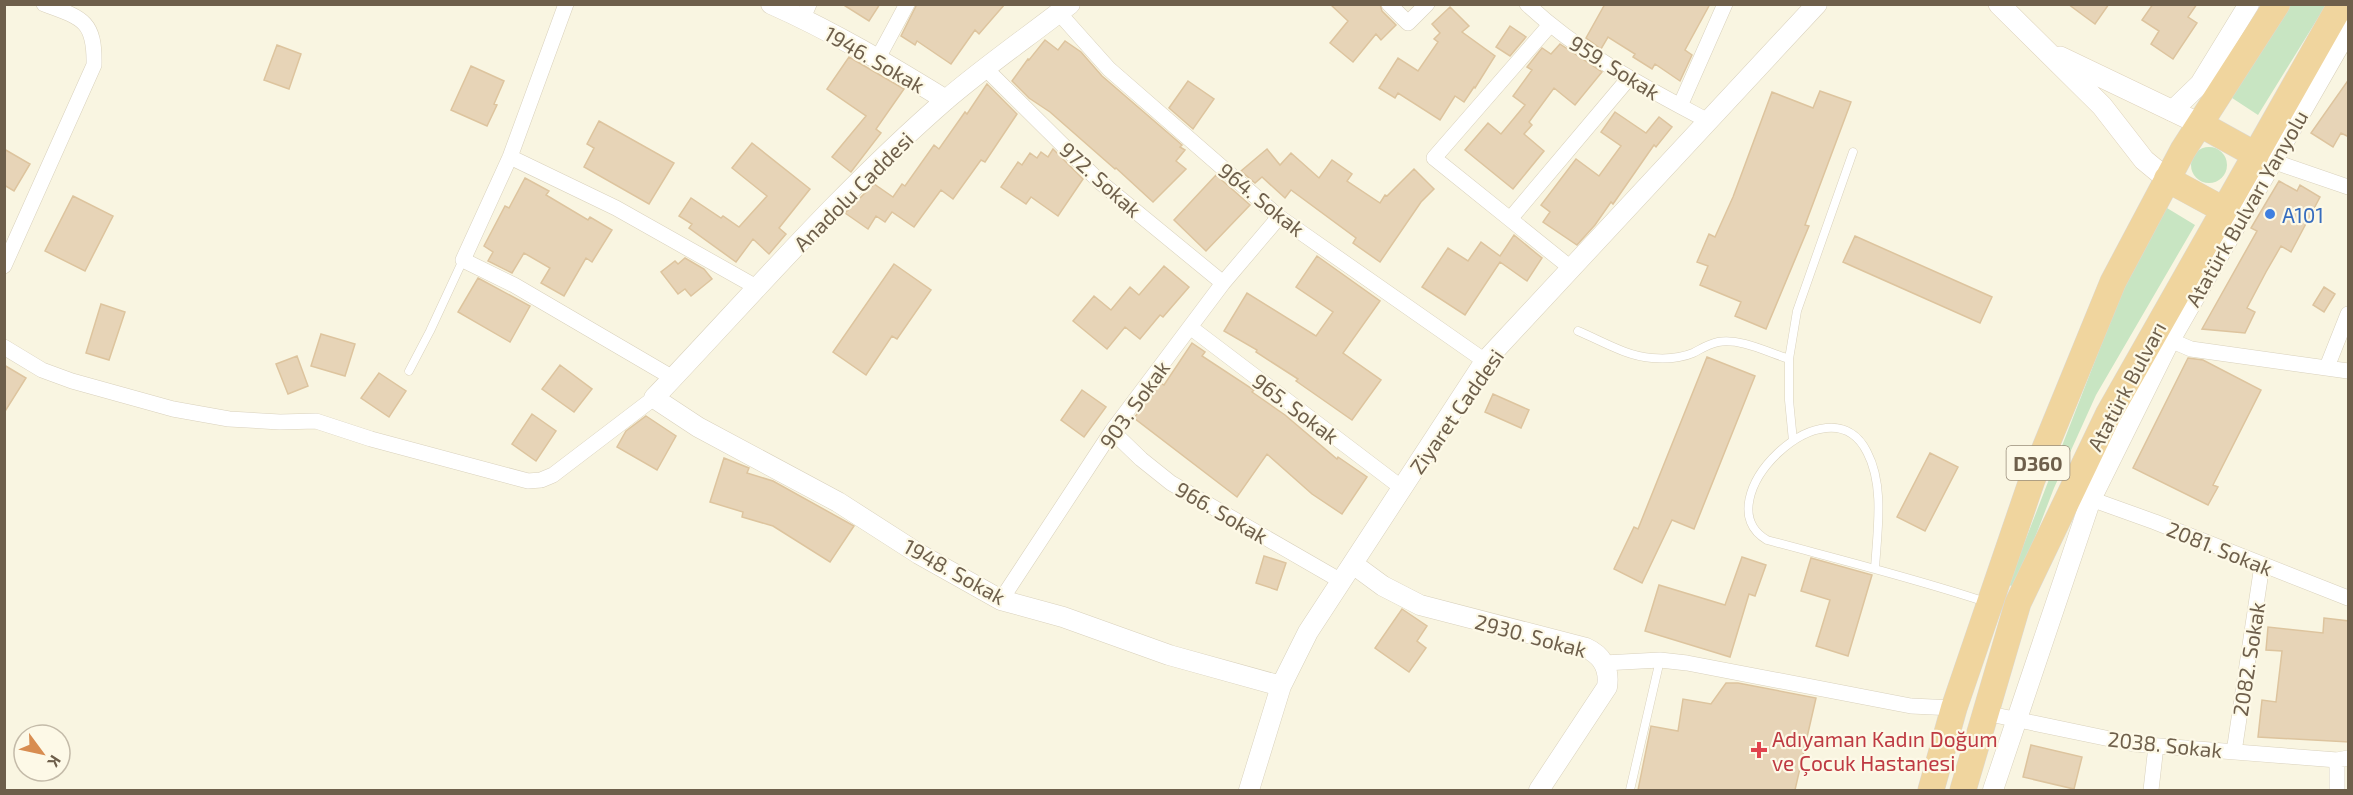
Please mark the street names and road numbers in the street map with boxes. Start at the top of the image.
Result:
street label: 1946. Sokak [821,20,930,98]
street label: 959. Sokak [1565,30,1665,105]
street label: Atatürk Bulvarı Yanyolu [2180,105,2312,311]
street label: Anadolu Caddesi [788,126,918,256]
street label: 972. Sokak [1055,136,1147,222]
street label: 964. Sokak [1214,157,1310,241]
street label: Atatürk Bulvarı [2081,317,2171,455]
street label: Ziyaret Caddesi [1404,344,1508,478]
street label: 903. Sokak [1094,355,1174,453]
street label: 965. Sokak [1248,368,1344,449]
road number: D360 [2006,446,2070,480]
street label: 966. Sokak [1172,476,1273,549]
street label: 2081. Sokak [2164,515,2277,581]
street label: 1948. Sokak [900,533,1010,609]
street label: 2082. Sokak [2227,600,2269,718]
street label: 2930. Sokak [1473,608,1590,662]
street label: 2038. Sokak [2107,726,2224,762]

